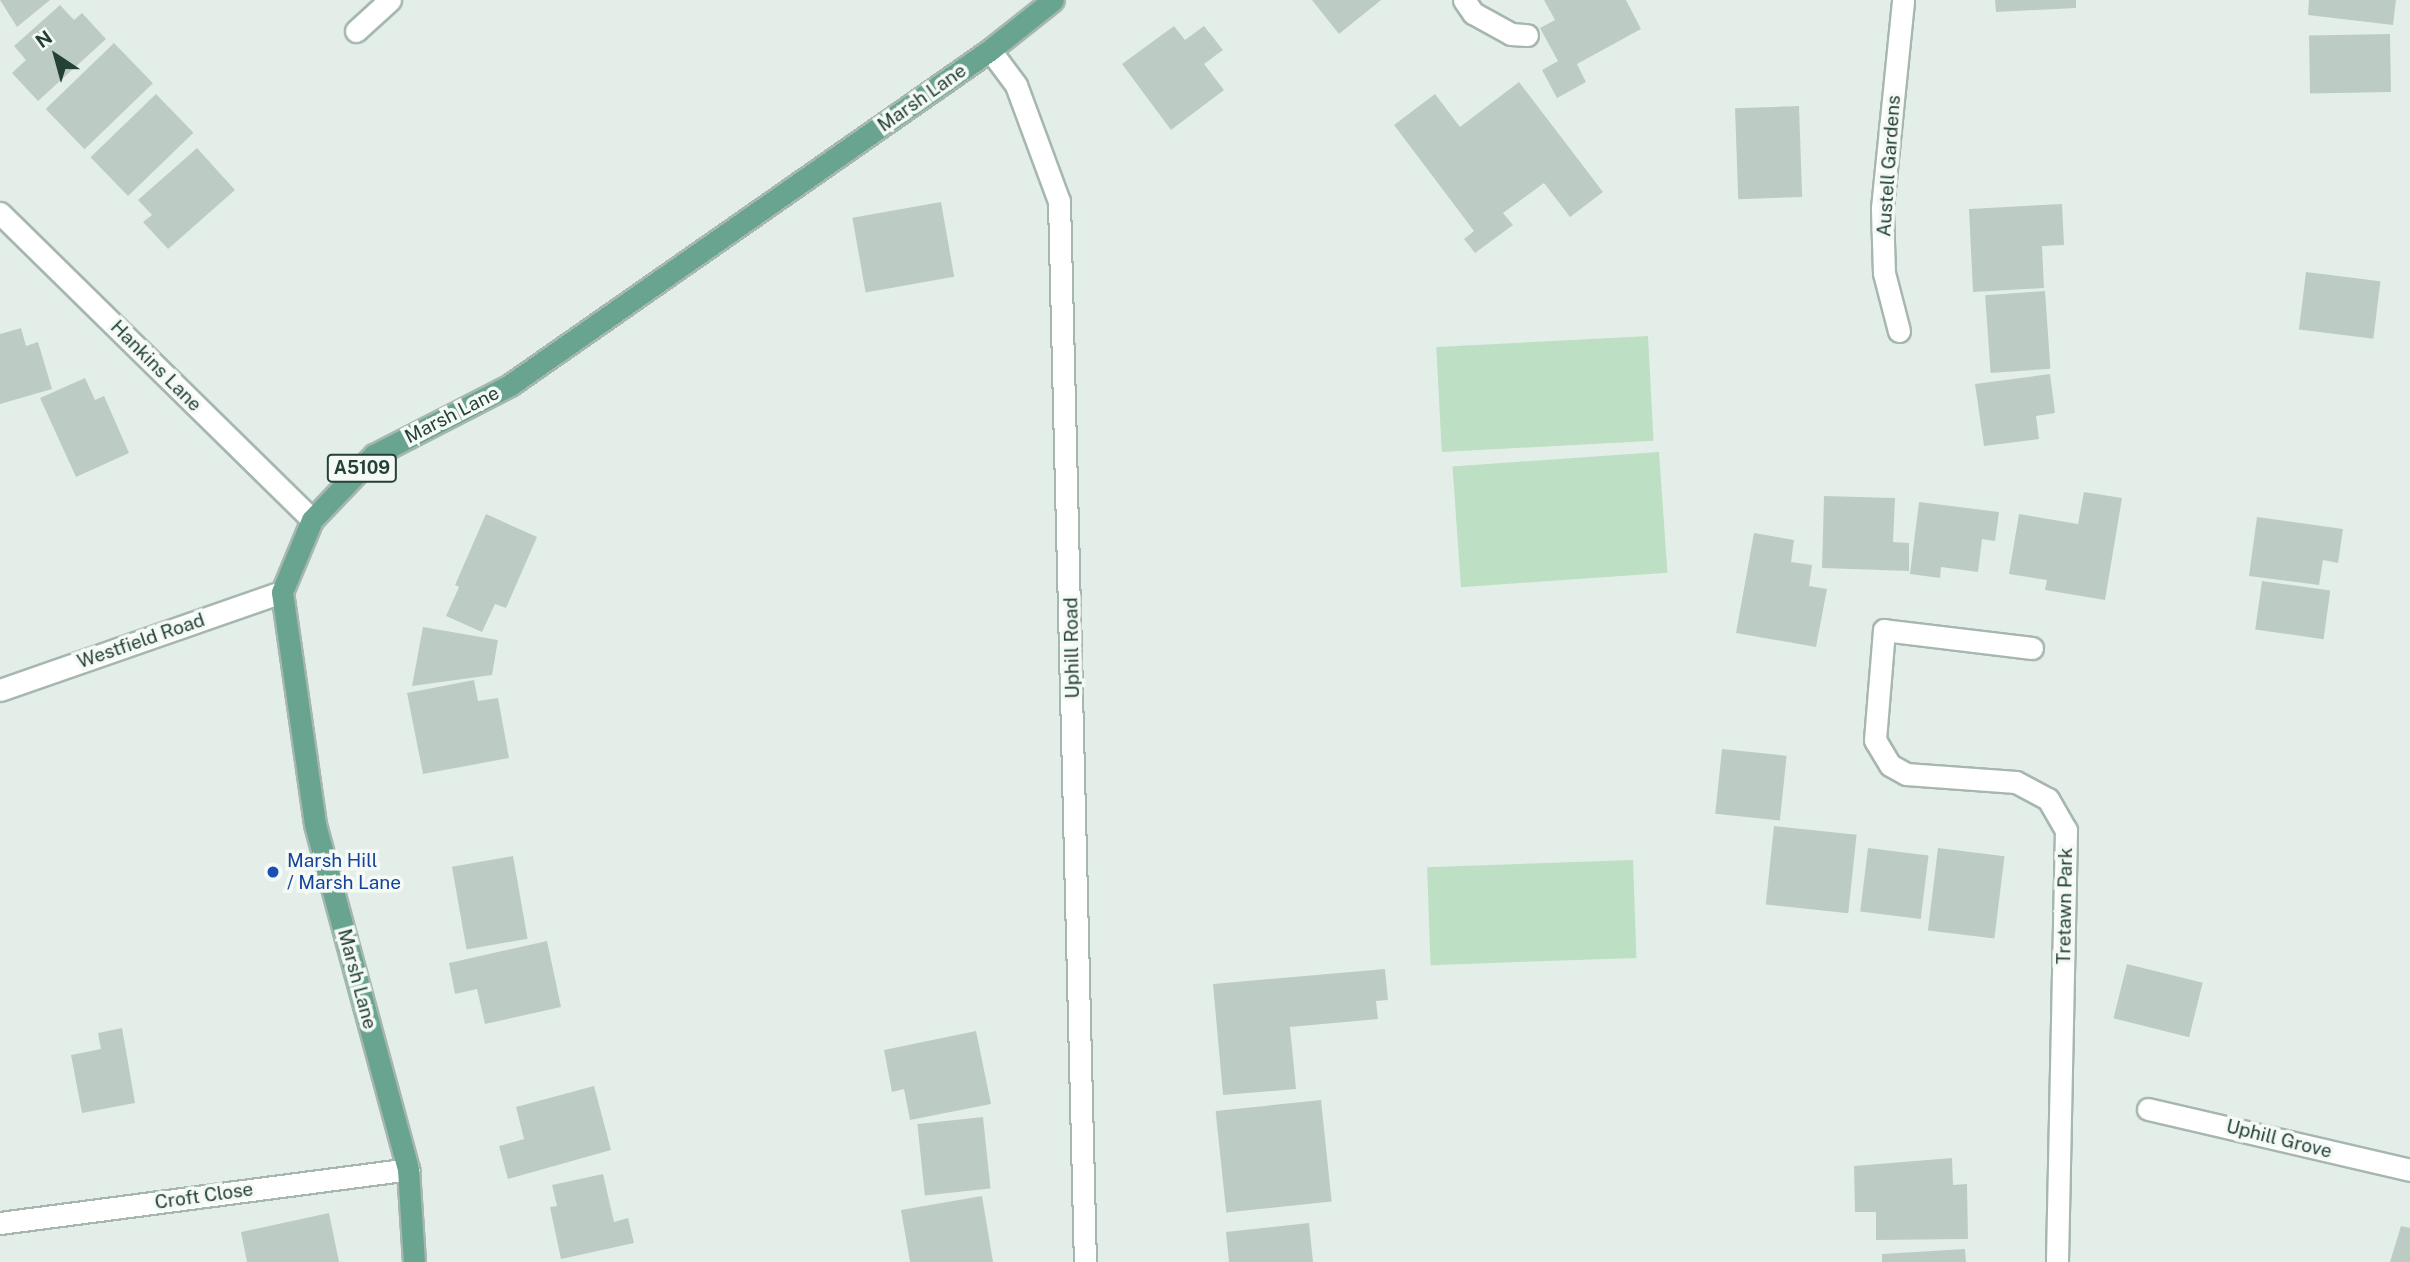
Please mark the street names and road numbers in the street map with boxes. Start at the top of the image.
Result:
street label: Marsh Lane [873,59,971,137]
street label: Austell Gardens [1873,94,1905,238]
street label: Hankins Lane [106,316,206,416]
street label: Marsh Lane [401,382,503,448]
road number: A5109 [325,454,399,482]
street label: Uphill Road [1060,597,1084,699]
street label: Westfield Road [74,609,208,673]
street label: Tretawn Park [2053,847,2077,965]
street label: Marsh Lane [333,926,381,1032]
street label: Uphill Grove [2224,1115,2334,1163]
street label: Croft Close [153,1178,255,1214]

